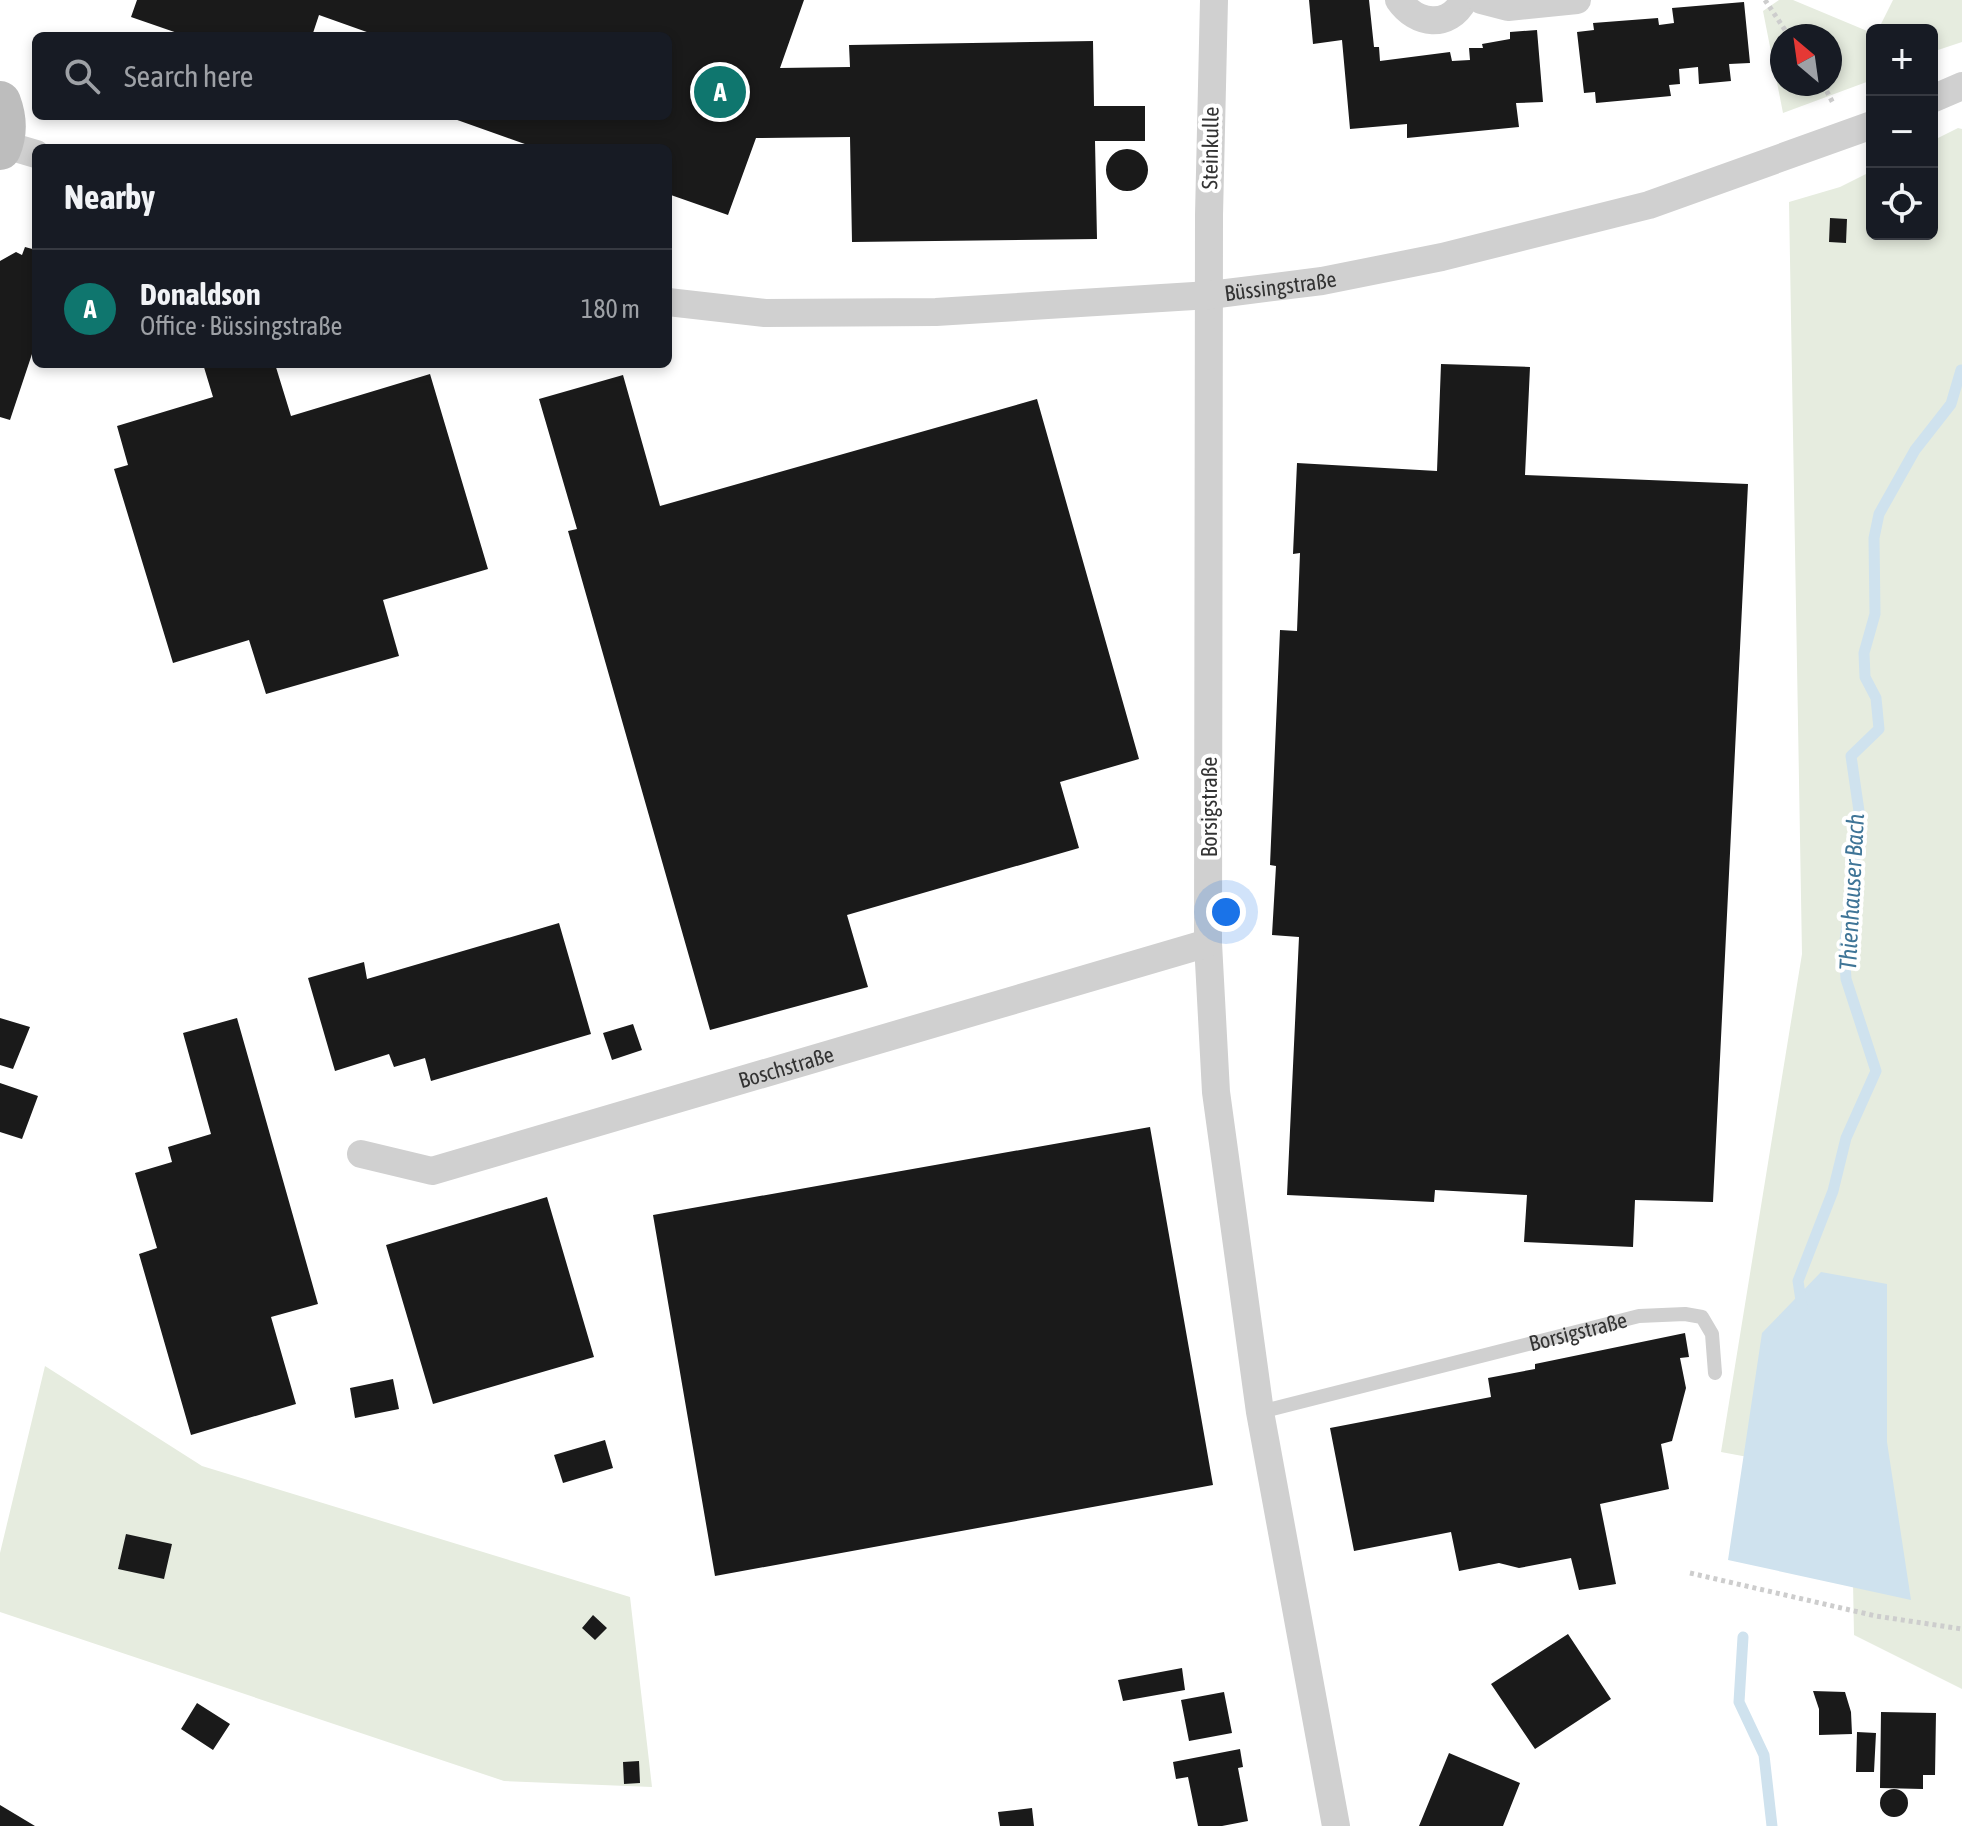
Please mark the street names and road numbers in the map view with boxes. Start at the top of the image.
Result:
street label: Steinkulle [1196,106,1224,190]
street label: Büssingstraße [1223,265,1339,306]
street label: Borsigstraße [1196,757,1222,857]
street label: Boschstraße [735,1041,837,1093]
street label: Borsigstraße [1526,1307,1630,1356]

